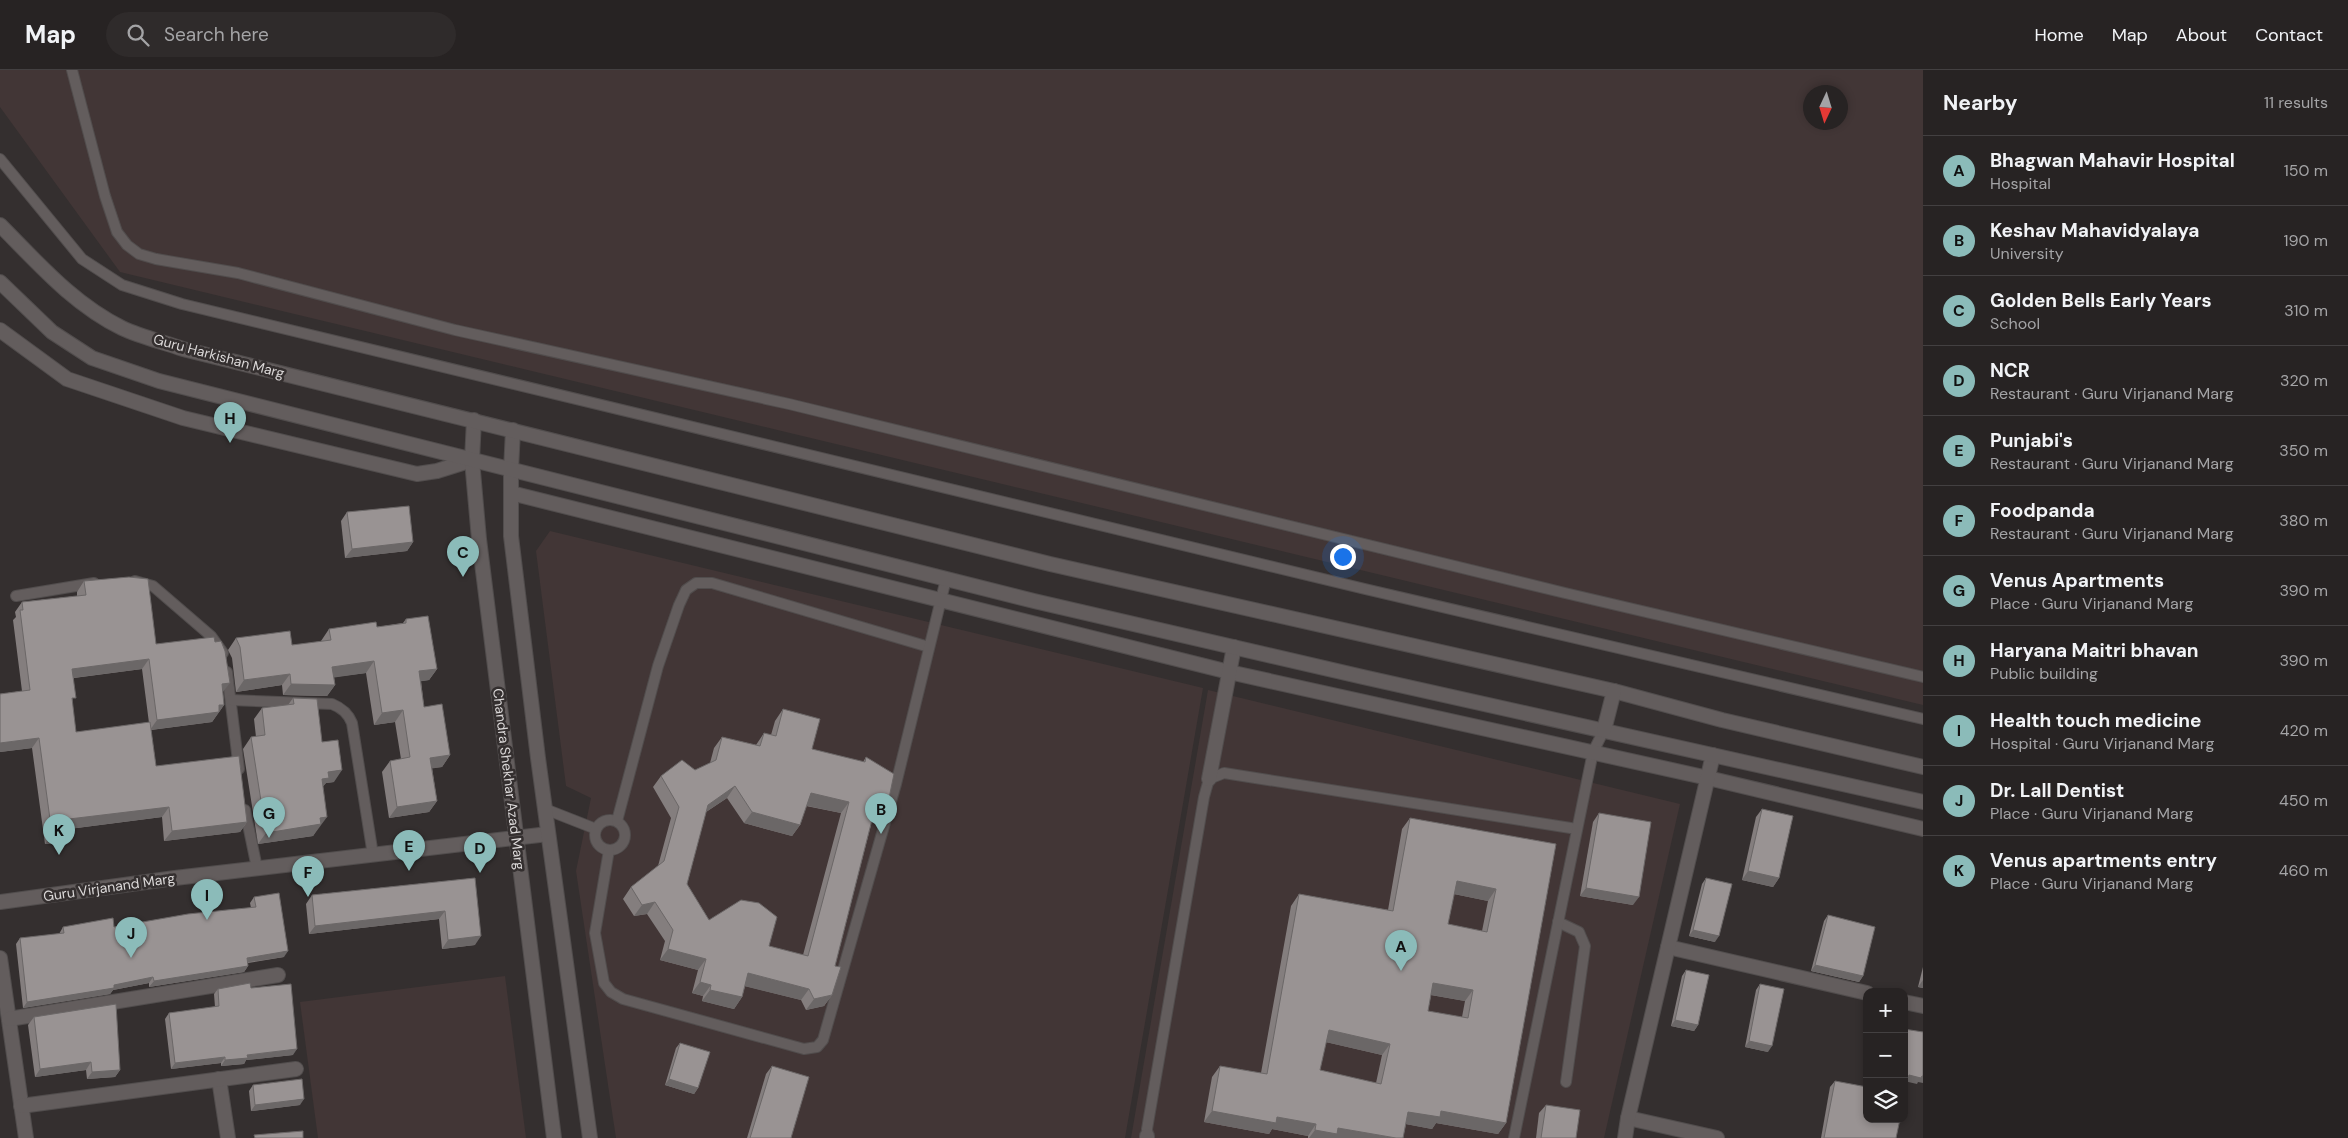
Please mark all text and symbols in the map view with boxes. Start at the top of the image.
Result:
search box [106,12,456,57]
text: Map [25,19,76,50]
icon: search [124,21,152,49]
text: Search here [164,22,269,47]
text: Home [2034,23,2084,47]
text: Map [2112,23,2148,47]
text: About [2176,23,2227,47]
text: Contact [2255,23,2323,47]
north arrow [1803,85,1848,130]
text: Nearby [1943,89,2017,117]
text: 11 results [2264,92,2328,113]
text: Bhagwan Mahavir Hospital [1990,148,2235,173]
text: A [1953,160,1965,181]
text: 150 m [2284,160,2328,181]
text: Hospital [1990,173,2051,194]
text: Keshav Mahavidyalaya [1990,218,2199,243]
text: B [1954,230,1964,251]
text: 190 m [2284,230,2328,251]
text: University [1990,243,2064,264]
text: Golden Bells Early Years [1990,288,2212,313]
text: C [1953,300,1965,321]
text: 310 m [2284,300,2328,321]
text: School [1990,313,2040,334]
street label: Guru Harkishan Marg [151,330,287,382]
text: NCR [1990,358,2030,383]
text: D [1953,370,1965,391]
text: 320 m [2280,370,2328,391]
text: Restaurant · Guru Virjanand Marg [1990,383,2234,404]
pin: H [214,402,246,443]
text: Punjabi's [1990,428,2073,453]
text: E [1954,440,1964,461]
text: 350 m [2279,440,2328,461]
text: Restaurant · Guru Virjanand Marg [1990,453,2234,474]
text: Foodpanda [1990,498,2095,523]
text: F [1955,510,1963,531]
text: 380 m [2279,510,2328,531]
text: Restaurant · Guru Virjanand Marg [1990,523,2234,544]
pin: C [447,536,479,577]
your location [1330,544,1356,570]
text: Venus Apartments [1990,568,2164,593]
text: G [1953,580,1965,601]
text: 390 m [2280,580,2328,601]
text: Place · Guru Virjanand Marg [1990,593,2193,614]
text: Haryana Maitri bhavan [1990,638,2199,663]
text: H [1953,650,1965,671]
text: 390 m [2280,650,2328,671]
text: Public building [1990,663,2098,684]
street label: Chandra Shekhar Azad Marg [489,687,529,871]
text: Health touch medicine [1990,708,2202,733]
text: I [1957,720,1961,741]
text: 420 m [2280,720,2328,741]
text: Hospital · Guru Virjanand Marg [1990,733,2214,754]
text: Dr. Lall Dentist [1990,778,2124,803]
text: J [1955,790,1963,811]
text: 450 m [2279,790,2328,811]
pin: B [865,793,897,834]
pin: G [253,797,285,838]
text: Place · Guru Virjanand Marg [1990,803,2193,824]
pin: K [43,814,75,855]
pin: E [393,830,425,871]
pin: D [464,832,496,873]
text: Venus apartments entry [1990,848,2217,873]
pin: F [292,856,324,897]
text: K [1954,860,1964,881]
text: 460 m [2279,860,2328,881]
street label: Guru Virjanand Marg [42,869,176,905]
text: Place · Guru Virjanand Marg [1990,873,2193,894]
pin: I [191,879,223,920]
pin: J [115,917,147,958]
pin: A [1385,930,1417,971]
map controls [1863,988,1908,1123]
button: + [1863,988,1908,1033]
button: − [1863,1033,1908,1078]
button: layers [1863,1078,1908,1123]

